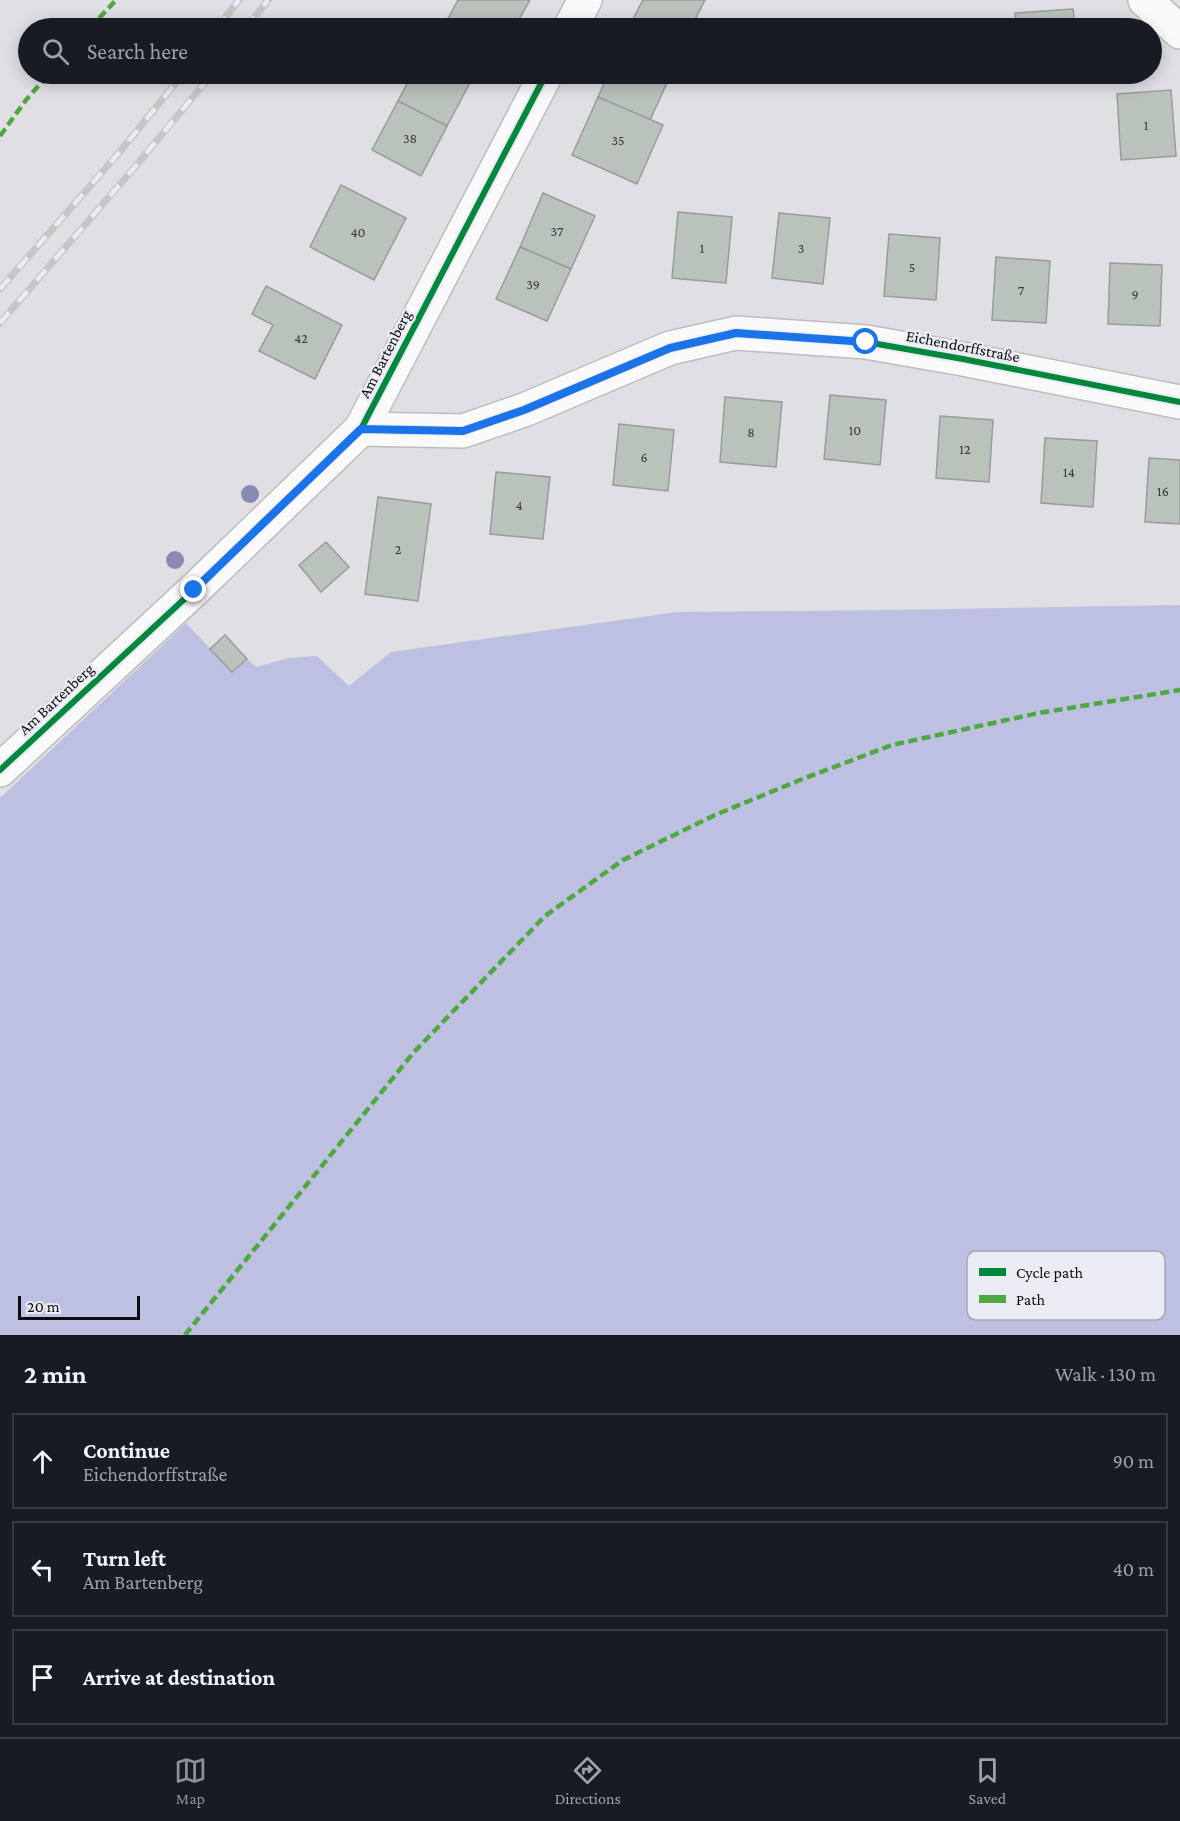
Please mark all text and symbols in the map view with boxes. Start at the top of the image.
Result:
search box [18,18,1162,84]
icon: search [39,35,72,68]
text: Search here [87,39,188,64]
house number: 1 [1144,117,1149,133]
house number: 38 [403,130,417,146]
house number: 35 [611,132,625,148]
house number: 37 [551,223,564,239]
house number: 40 [350,224,366,240]
house number: 1 [700,240,705,256]
house number: 3 [798,240,804,256]
house number: 5 [909,259,915,275]
house number: 39 [526,276,540,292]
house number: 7 [1018,282,1025,298]
house number: 9 [1131,286,1139,302]
street label: Am Bartenberg [356,307,415,401]
street label: Eichendorffstraße [905,327,1021,365]
route start [852,328,878,354]
house number: 42 [294,330,308,346]
house number: 10 [849,422,861,438]
house number: 8 [747,424,755,440]
house number: 12 [959,441,971,457]
house number: 6 [640,449,648,465]
house number: 14 [1063,464,1075,480]
house number: 16 [1157,483,1169,499]
house number: 4 [515,497,523,513]
house number: 2 [395,541,402,557]
route end [180,576,206,602]
street label: Am Bartenberg [15,660,98,739]
legend [967,1251,1165,1320]
text: Cycle path [1016,1264,1083,1282]
text: Path [1016,1291,1046,1308]
scale bar [18,1293,140,1320]
text: 20 m [27,1298,60,1315]
text: 2 min [24,1360,87,1389]
text: Walk · 130 m [1055,1363,1156,1385]
text: Continue [83,1438,170,1463]
icon: ahead [26,1445,59,1478]
text: 90 m [1113,1450,1154,1472]
text: Eichendorffstraße [83,1463,227,1485]
text: Turn left [83,1546,166,1571]
icon: left [26,1553,59,1586]
text: 40 m [1113,1558,1154,1580]
text: Am Bartenberg [83,1571,203,1593]
icon: arrive [26,1661,59,1694]
text: Arrive at destination [83,1665,275,1690]
tab: Map [174,1754,207,1807]
tab: Directions [555,1754,621,1807]
tab: Saved [969,1754,1006,1807]

